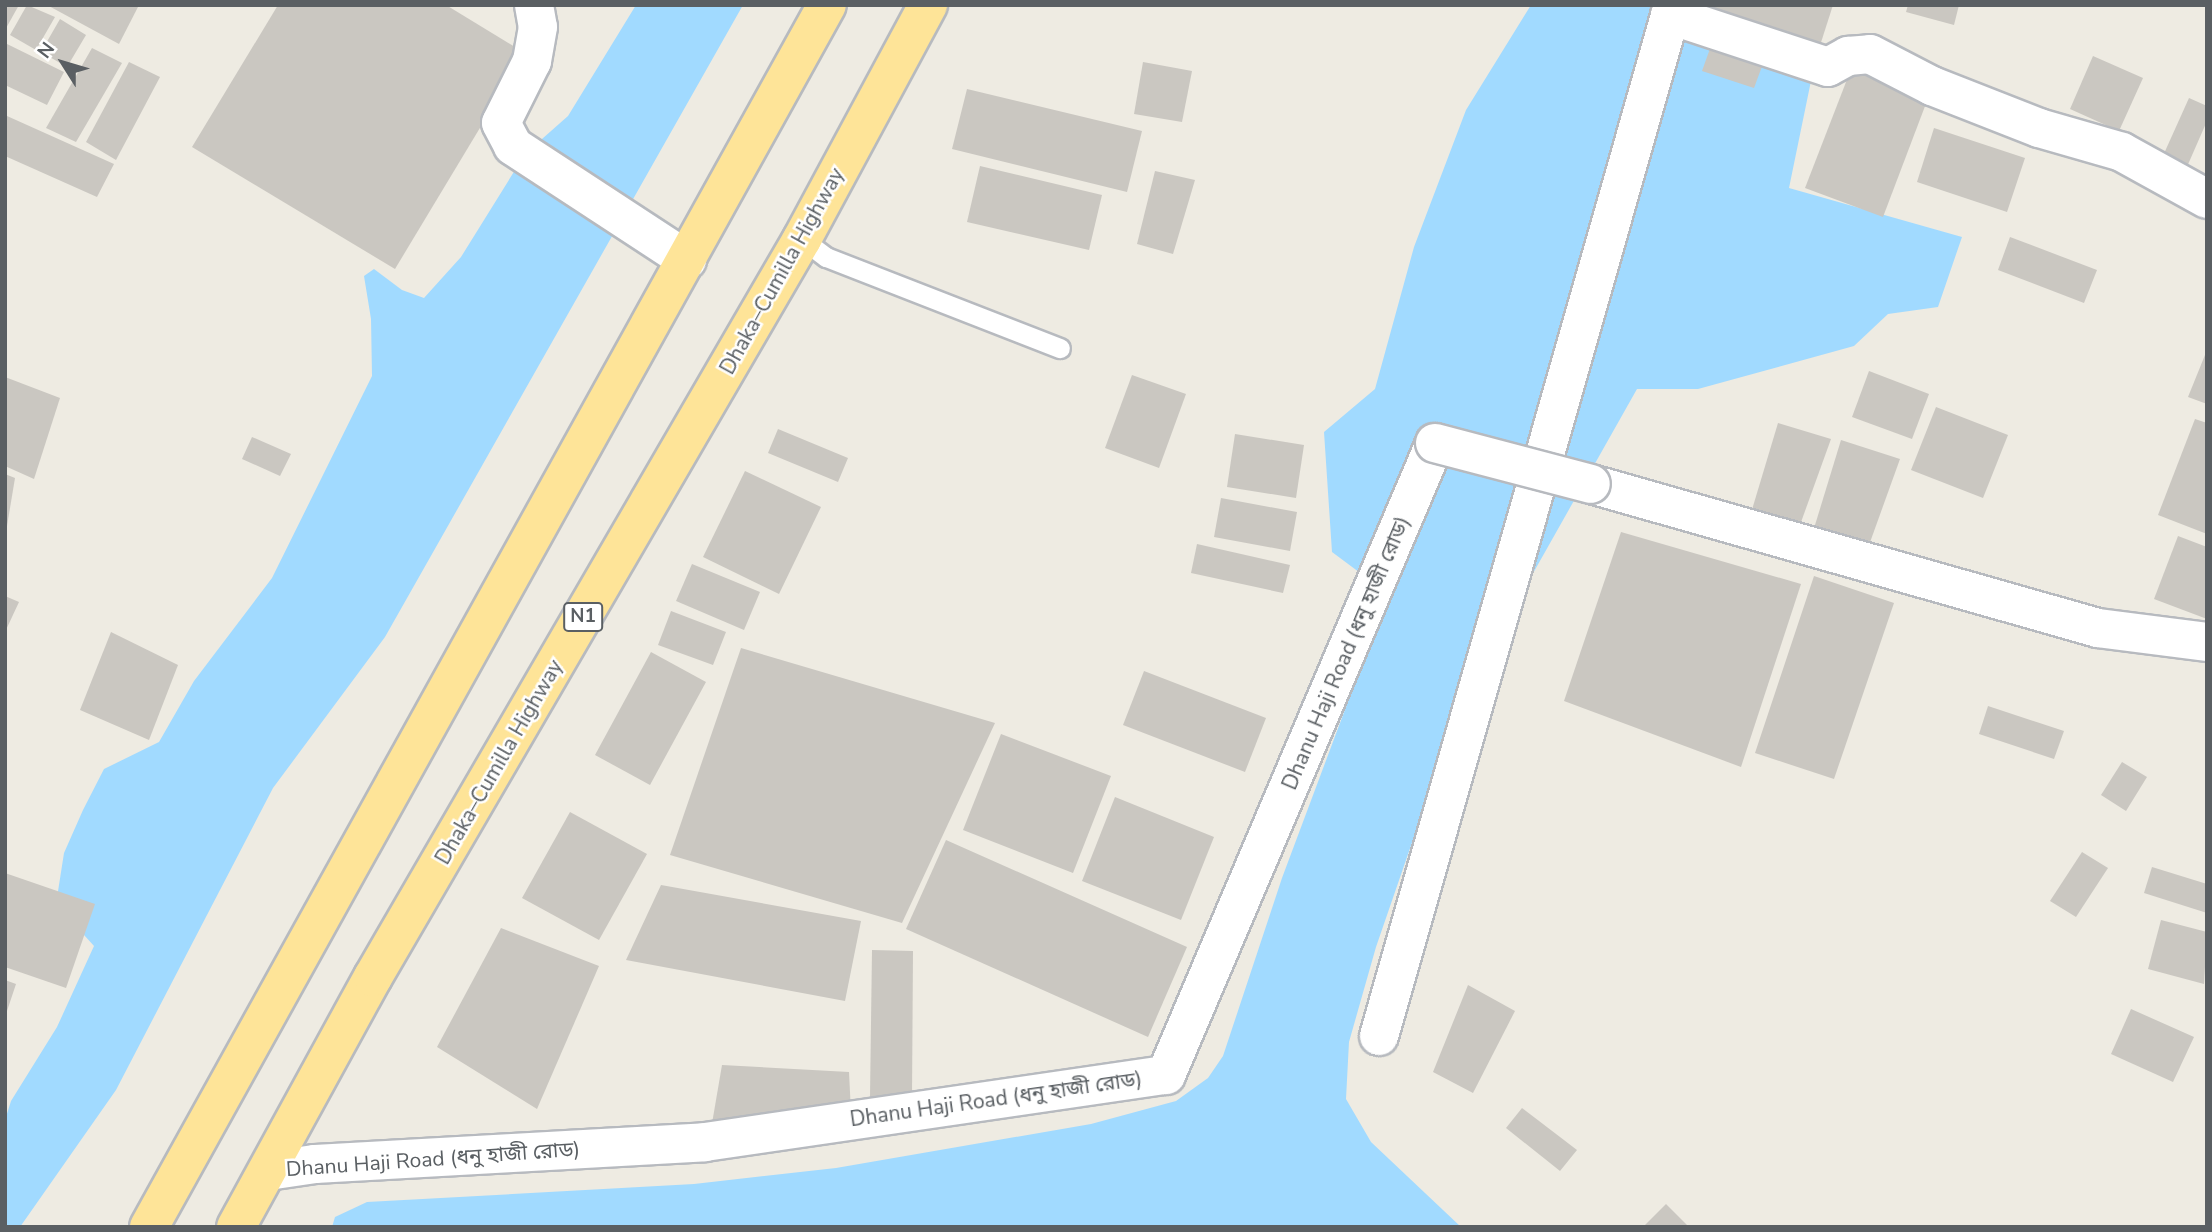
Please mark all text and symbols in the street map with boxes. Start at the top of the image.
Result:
north arrow [28,28,98,98]
text: N [32,37,61,64]
street label: Dhaka–Cumilla Highway [715,163,849,379]
street label: Dhanu Haji Road (ধনু হাজী রোড) [1277,512,1415,794]
road number: N1 [562,602,604,632]
street label: Dhaka–Cumilla Highway [430,655,568,869]
street label: Dhanu Haji Road (ধনু হাজী রোড) [848,1066,1144,1132]
street label: Dhanu Haji Road (ধনু হাজী রোড) [285,1136,581,1182]

